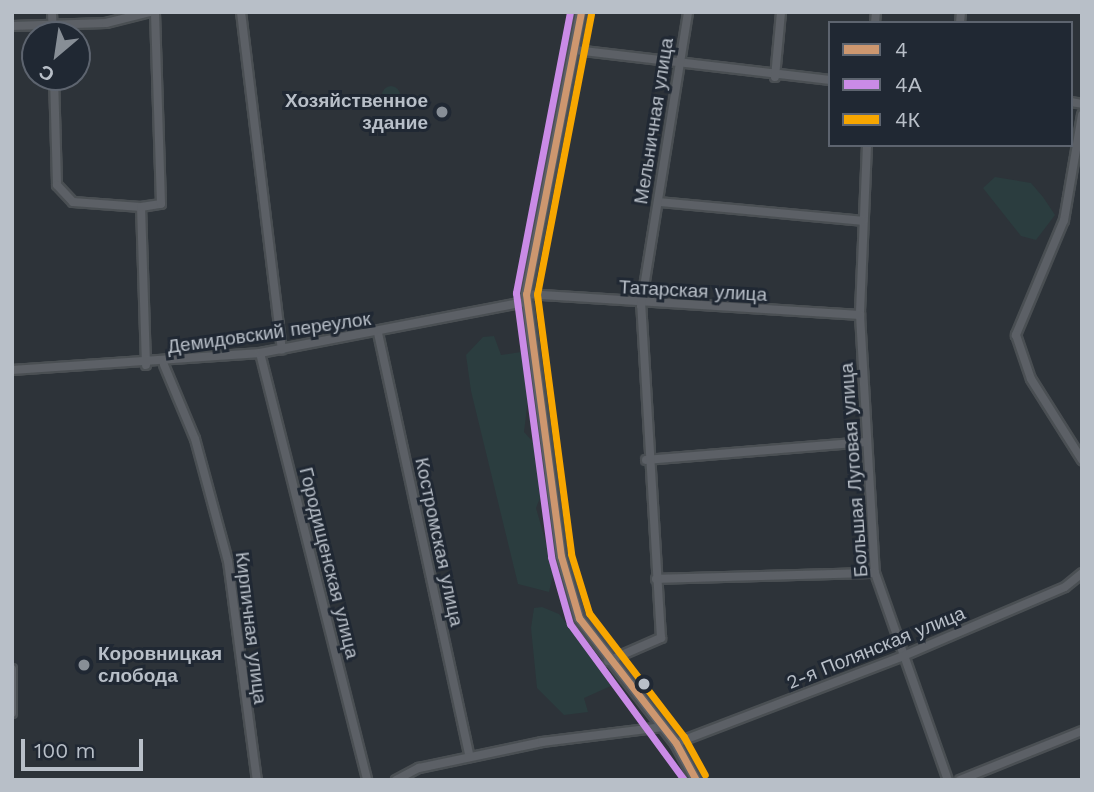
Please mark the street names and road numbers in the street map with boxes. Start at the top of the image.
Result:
street label: Мельничная улица [630,36,678,206]
street label: Татарская улица [618,276,768,306]
street label: Демидовский переулок [166,307,372,359]
street label: Большая Луговая улица [835,362,873,578]
street label: Костромская улица [410,456,468,628]
street label: Городищенская улица [294,465,364,661]
street label: Кирпичная улица [230,551,272,705]
street label: 2-я Полянская улица [783,602,969,694]

